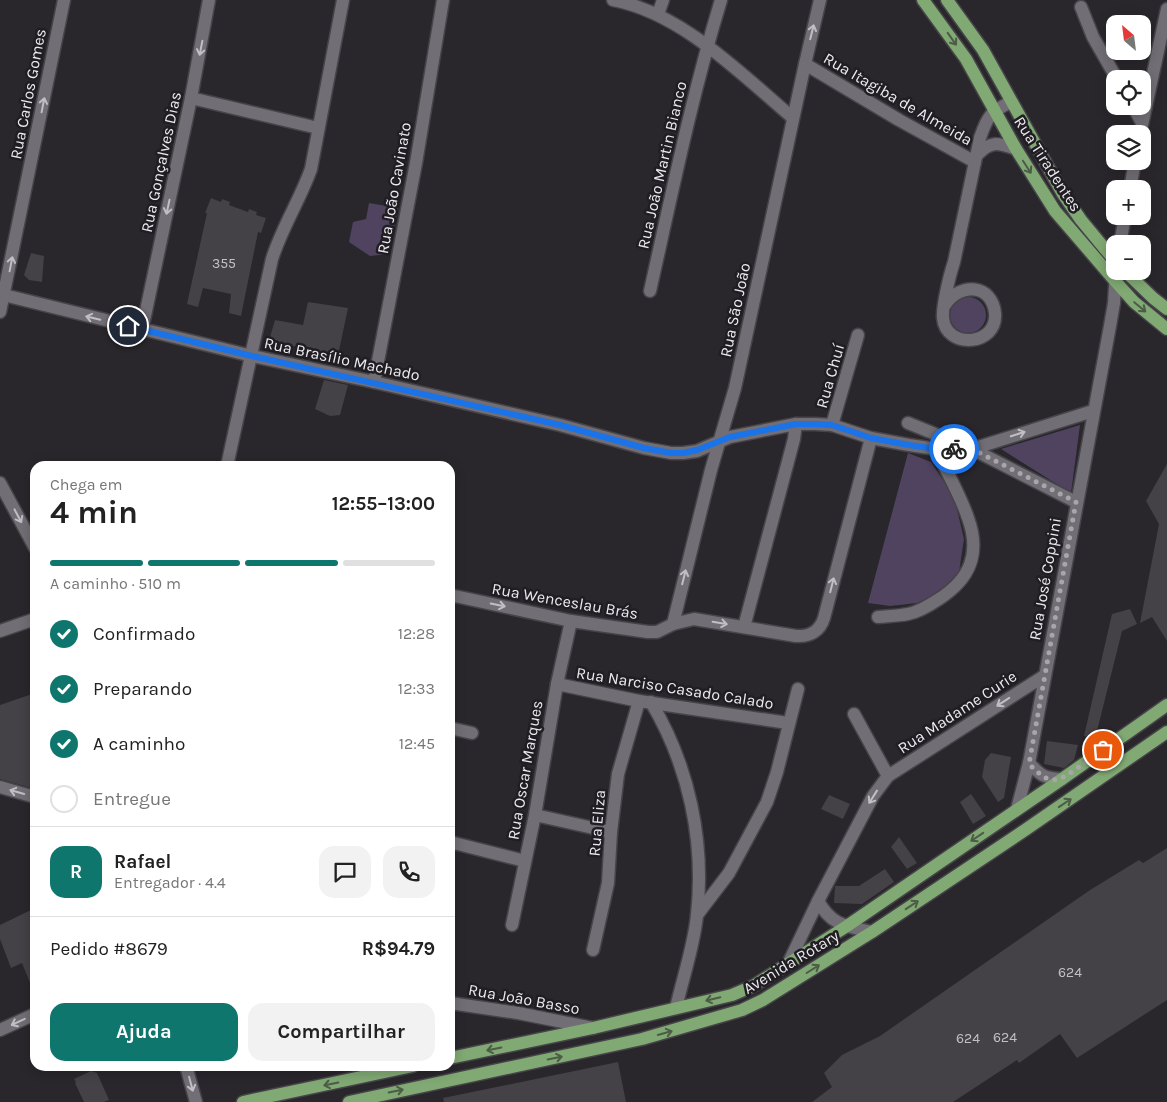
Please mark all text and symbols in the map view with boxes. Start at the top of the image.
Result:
north arrow [1106,15,1151,60]
map controls [1106,15,1151,280]
one-way arrow [808,24,817,40]
street label: Rua Carlos Gomes [6,27,50,161]
one-way arrow [947,32,957,46]
one-way arrow [195,40,205,56]
street label: Rua Itagiba de Almeida [820,49,976,149]
button: locate [1106,70,1151,115]
street label: Rua João Martin Bianco [633,79,691,251]
street label: Rua Gonçalves Dias [137,90,185,234]
one-way arrow [38,97,48,113]
street label: Rua Tiradentes [1010,113,1086,215]
street label: Rua João Cavinato [373,121,415,255]
button: layers [1106,125,1151,170]
one-way arrow [1023,160,1033,174]
button: + [1106,180,1151,225]
one-way arrow [163,199,172,215]
button: − [1106,235,1151,280]
house number: 355 [212,255,236,272]
one-way arrow [6,256,16,272]
street label: Rua São João [716,261,754,359]
one-way arrow [1134,301,1147,312]
pin [107,305,149,347]
icon: home [114,312,142,340]
one-way arrow [86,313,102,322]
street label: Rua Brasílio Machado [262,333,422,385]
street label: Rua Chuí [812,341,848,410]
courier [929,424,979,474]
one-way arrow [1010,428,1026,438]
icon: bike [940,435,968,463]
text: Chega em [50,475,123,494]
text: 12:55–13:00 [332,493,435,515]
text: 4 min [50,494,138,531]
one-way arrow [13,508,23,522]
street label: Rua José Coppini [1025,516,1065,642]
one-way arrow [680,569,689,585]
text: A caminho · 510 m [50,574,181,593]
one-way arrow [828,578,838,594]
street label: Rua Wenceslau Brás [490,579,640,623]
one-way arrow [489,601,505,610]
one-way arrow [712,619,728,629]
icon: check [50,620,78,648]
text: Confirmado [93,623,195,645]
text: 12:28 [398,624,435,643]
street label: Rua Narciso Casado Calado [575,663,775,713]
street label: Rua Madame Curie [894,666,1020,758]
icon: check [50,675,78,703]
text: Preparando [93,678,192,700]
text: 12:33 [398,679,435,698]
one-way arrow [997,697,1011,707]
street label: Rua Oscar Marques [503,699,547,841]
pin [1082,729,1124,771]
icon: check [50,730,78,758]
text: A caminho [93,733,185,755]
text: 12:45 [399,734,435,753]
icon: bag [1089,736,1117,764]
one-way arrow [10,787,26,797]
text: Entregue [93,788,171,810]
street label: Rua Eliza [585,789,609,857]
one-way arrow [868,790,879,804]
one-way arrow [1058,798,1072,808]
one-way arrow [970,832,984,842]
button: chat [319,846,371,898]
button: phone [383,846,435,898]
text: Rafael [114,851,171,873]
text: R [70,861,82,883]
text: Entregador · 4.4 [114,873,226,892]
one-way arrow [905,899,919,910]
street label: Avenida Rotary [740,926,843,998]
text: Pedido #8679 [50,938,168,960]
text: R$94.79 [362,938,435,960]
one-way arrow [806,963,820,973]
house number: 624 [1058,964,1082,981]
street label: Rua João Basso [467,980,581,1018]
one-way arrow [705,995,721,1004]
button: Ajuda [50,1003,238,1061]
button: Compartilhar [248,1003,435,1061]
one-way arrow [10,1017,25,1027]
one-way arrow [657,1027,673,1037]
house number: 624 [993,1029,1017,1046]
house number: 624 [956,1030,980,1047]
one-way arrow [486,1045,502,1054]
one-way arrow [547,1053,563,1062]
one-way arrow [187,1076,196,1092]
one-way arrow [323,1079,339,1089]
one-way arrow [388,1086,404,1095]

